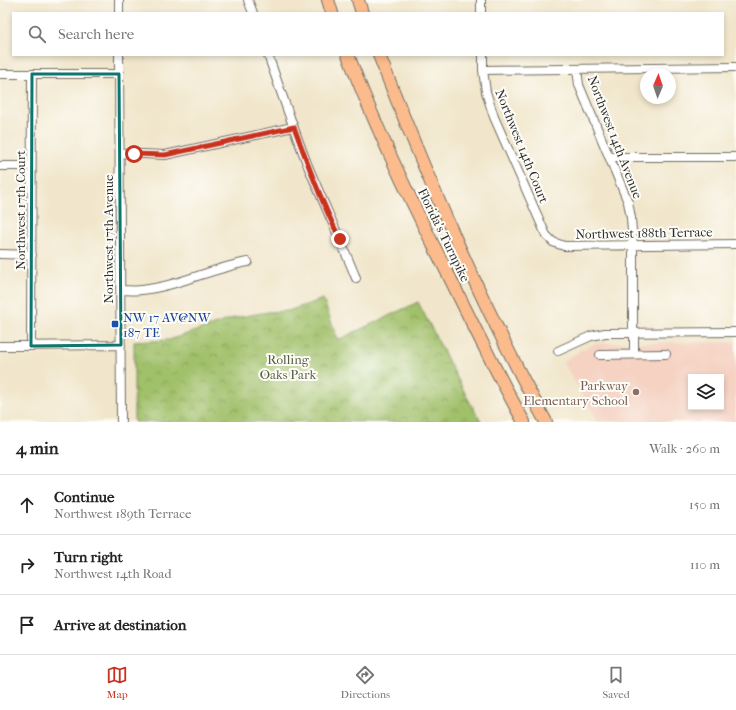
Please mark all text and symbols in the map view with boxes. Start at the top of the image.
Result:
search box [12,12,724,56]
icon: search [26,23,48,45]
text: Search here [58,25,134,43]
north arrow [640,68,676,104]
street label: Northwest 14th Avenue [585,73,646,201]
street label: Northwest 14th Court [492,87,552,205]
route start [125,145,143,163]
street label: Northwest 17th Court [13,150,28,270]
street label: Northwest 17th Avenue [101,174,116,304]
street label: Florida's Turnpike [415,186,473,285]
street label: Northwest 188th Terrace [575,224,713,242]
route end [331,230,349,248]
place label: NW 17 AV@NW 187 TE [123,310,212,340]
marker: NW 17 AV@NW 187 TE [110,319,120,329]
park label: Rolling Oaks Park [260,352,316,382]
map controls [688,374,724,410]
button: layers [688,374,724,410]
place label: Parkway Elementary School [523,378,629,408]
marker: Parkway Elementary School [631,387,641,397]
text: 4 min [16,438,59,458]
text: Walk · 260 m [649,441,720,456]
text: Continue [54,488,114,506]
icon: ahead [16,494,38,516]
text: 150 m [689,497,720,512]
text: Northwest 189th Terrace [54,506,192,521]
text: Turn right [54,548,123,566]
icon: right [16,554,38,576]
text: 110 m [690,557,720,572]
text: Northwest 14th Road [54,566,171,581]
icon: arrive [16,614,38,636]
text: Arrive at destination [54,616,186,634]
tab: Map [106,664,128,701]
tab: Directions [341,664,390,701]
tab: Saved [602,664,630,701]

